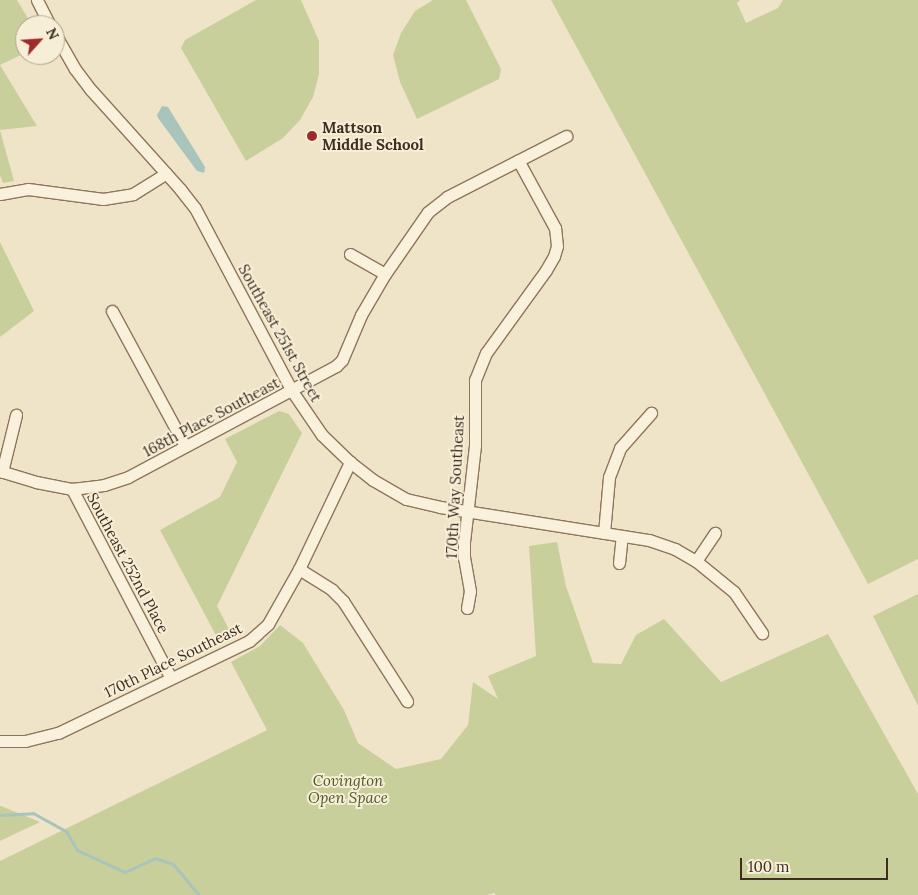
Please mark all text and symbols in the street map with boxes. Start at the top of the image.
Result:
north arrow [15,15,65,65]
text: N [42,25,63,43]
place label: Mattson Middle School [322,118,424,153]
marker: Mattson Middle School [306,130,318,142]
street label: Southeast 251st Street [235,261,325,405]
street label: 168th Place Southeast [140,373,282,461]
street label: 170th Way Southeast [442,415,468,559]
street label: Southeast 252nd Place [83,490,173,636]
street label: 170th Place Southeast [101,619,245,701]
park label: Covington Open Space [308,771,388,806]
scale bar [743,848,890,880]
text: 100 m [748,857,789,876]

